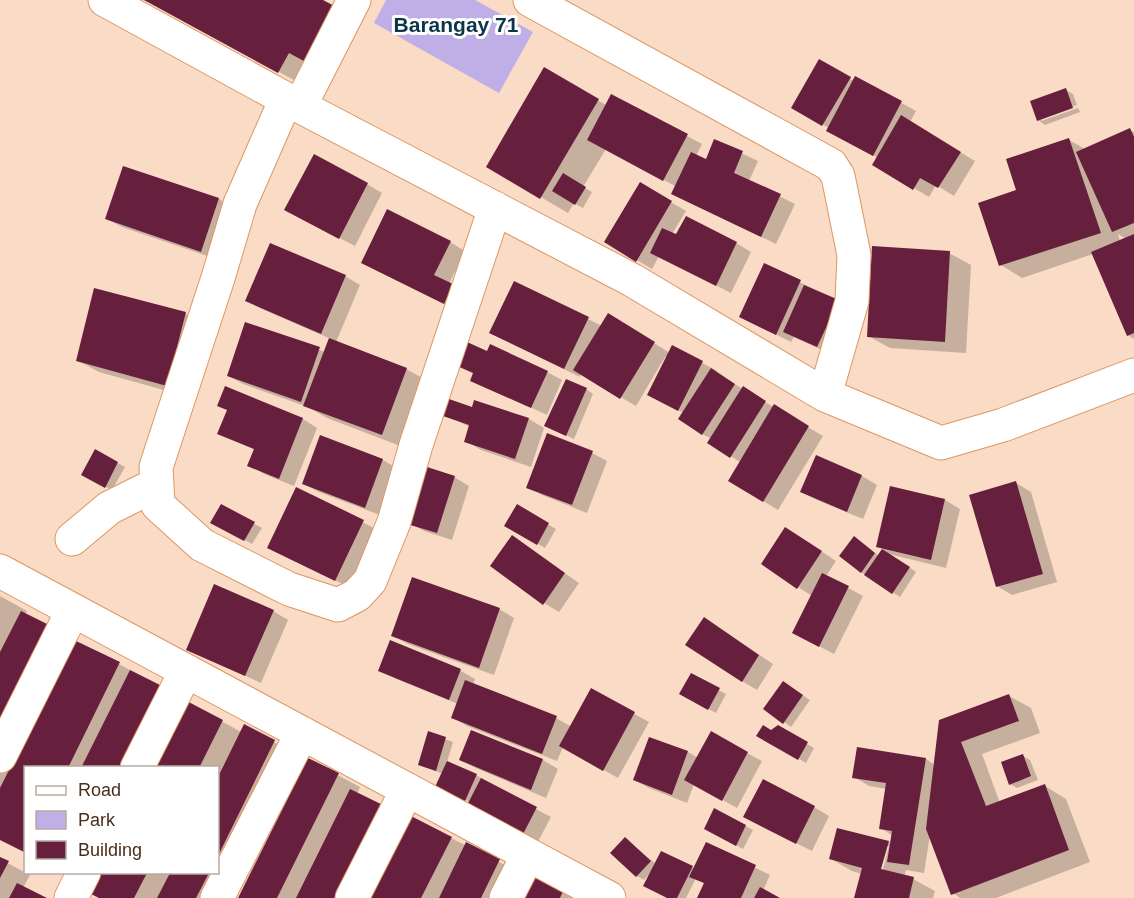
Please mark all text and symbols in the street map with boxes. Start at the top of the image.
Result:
district label: Barangay 71 [394,13,519,36]
legend [24,766,219,874]
text: Road [78,780,121,800]
text: Park [78,810,116,830]
text: Building [78,840,142,860]

